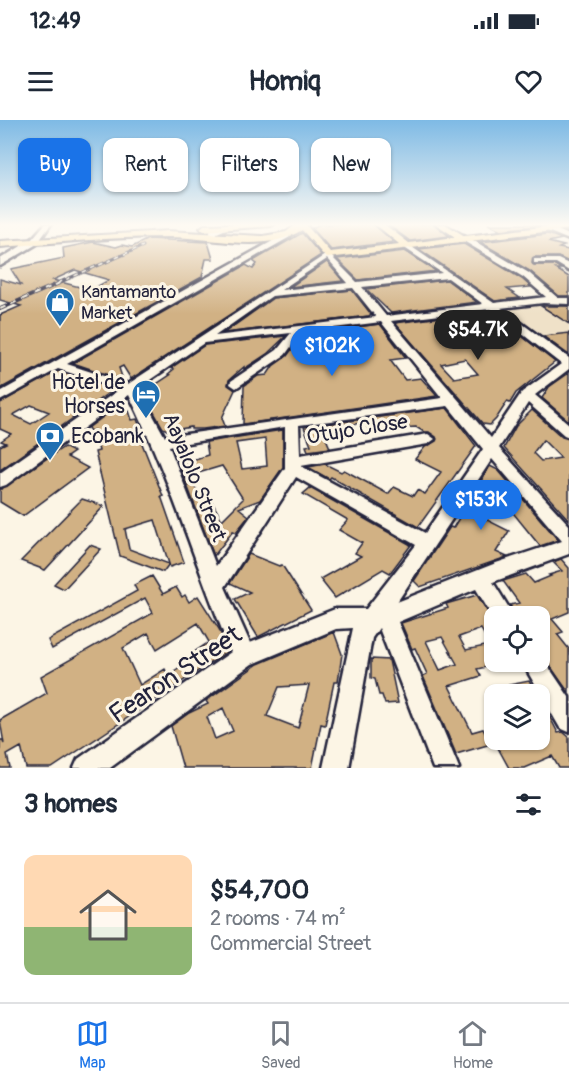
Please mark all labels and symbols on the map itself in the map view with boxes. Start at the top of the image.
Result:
place label: Kantamanto Market [81,281,176,325]
shop icon: Kantamanto Market [44,286,76,328]
pin: $54.7K [429,310,527,361]
pin: $102K [290,326,374,377]
place label: Hotel de Horses [51,369,126,420]
hotel icon: Hotel de Horses [130,378,162,420]
street label: Otujo Close [305,408,410,451]
street label: Aayalolo Street [157,409,233,546]
bank icon: Ecobank [34,420,66,462]
place label: Ecobank [71,423,144,450]
pin: $153K [439,480,523,531]
street label: Fearon Street [103,618,248,731]

